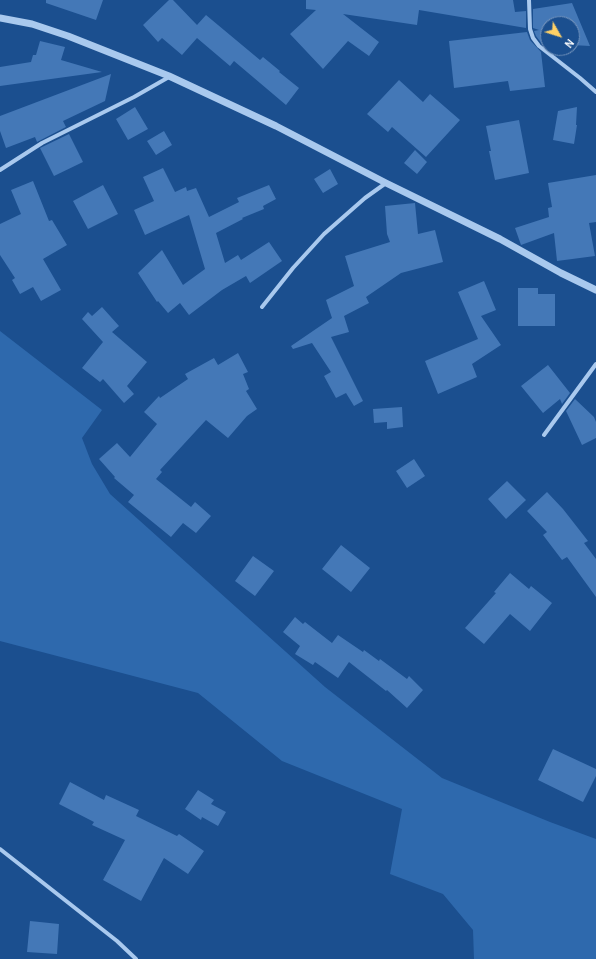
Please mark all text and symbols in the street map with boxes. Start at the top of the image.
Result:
north arrow [540,16,580,56]
text: N [561,36,576,50]

